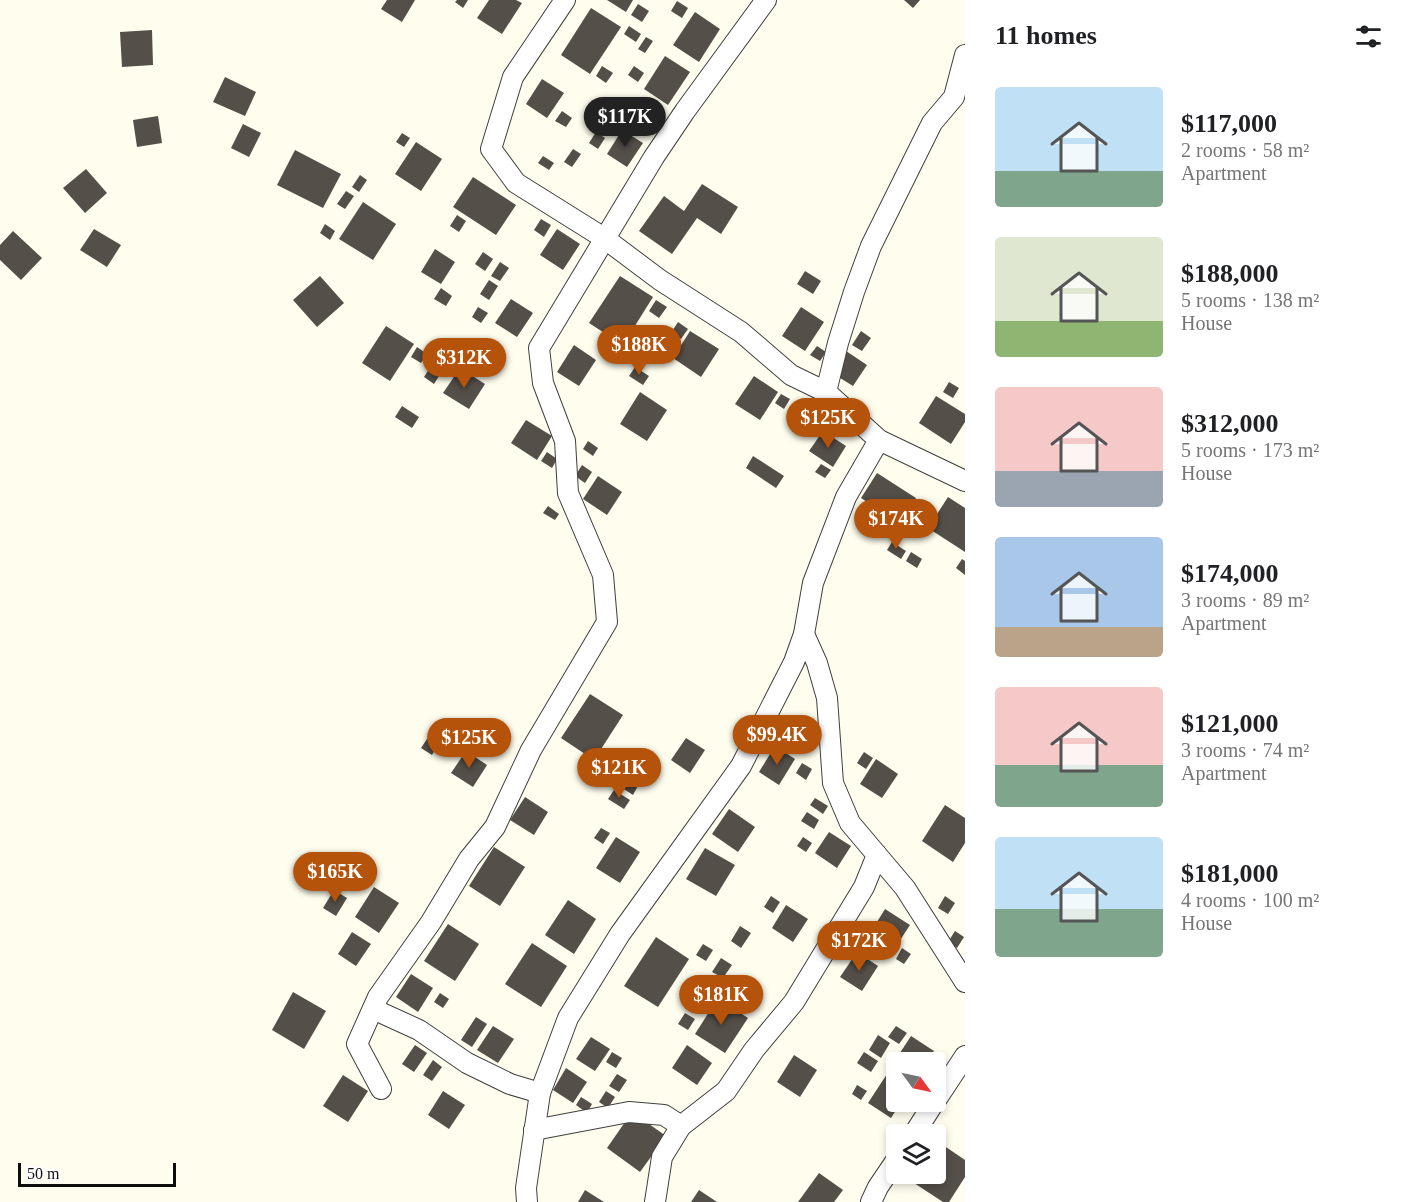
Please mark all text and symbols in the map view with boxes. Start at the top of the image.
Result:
icon: filters [1352,20,1385,53]
text: 11 homes [995,21,1097,50]
pin: $117K [583,97,667,148]
text: $117K [598,105,652,127]
text: $117,000 [1181,109,1277,138]
icon: home [1043,111,1115,183]
text: 2 rooms · 58 m² [1181,139,1309,161]
text: Apartment [1181,162,1267,184]
text: $188,000 [1181,259,1279,288]
icon: home [1043,261,1115,333]
text: 5 rooms · 138 m² [1181,289,1319,311]
text: House [1181,312,1232,334]
pin: $188K [597,325,681,376]
text: $188K [611,333,667,355]
pin: $312K [422,338,506,389]
text: $312K [436,346,492,368]
pin: $125K [786,398,870,449]
text: $125K [800,406,856,428]
text: $312,000 [1181,409,1279,438]
icon: home [1043,411,1115,483]
text: 5 rooms · 173 m² [1181,439,1319,461]
text: House [1181,462,1232,484]
pin: $174K [854,499,938,550]
text: $174K [868,507,924,529]
text: $174,000 [1181,559,1279,588]
icon: home [1043,561,1115,633]
text: 3 rooms · 89 m² [1181,589,1309,611]
text: Apartment [1181,612,1267,634]
text: $121,000 [1181,709,1279,738]
icon: home [1043,711,1115,783]
pin: $99.4K [728,715,826,766]
pin: $125K [427,718,511,769]
text: $99.4K [747,723,807,745]
text: $125K [441,726,497,748]
text: 3 rooms · 74 m² [1181,739,1309,761]
pin: $121K [577,748,661,799]
text: $121K [591,756,647,778]
text: Apartment [1181,762,1267,784]
pin: $165K [293,852,377,903]
text: $181,000 [1181,859,1279,888]
text: $165K [307,860,363,882]
icon: home [1043,861,1115,933]
text: 4 rooms · 100 m² [1181,889,1319,911]
text: House [1181,912,1232,934]
pin: $172K [817,921,901,972]
text: $172K [831,929,887,951]
pin: $181K [679,975,763,1026]
text: $181K [693,983,749,1005]
north arrow [886,1052,946,1112]
map controls [886,1052,946,1184]
button: layers [886,1124,946,1184]
scale bar [18,1160,176,1188]
text: 50 m [27,1165,59,1182]

